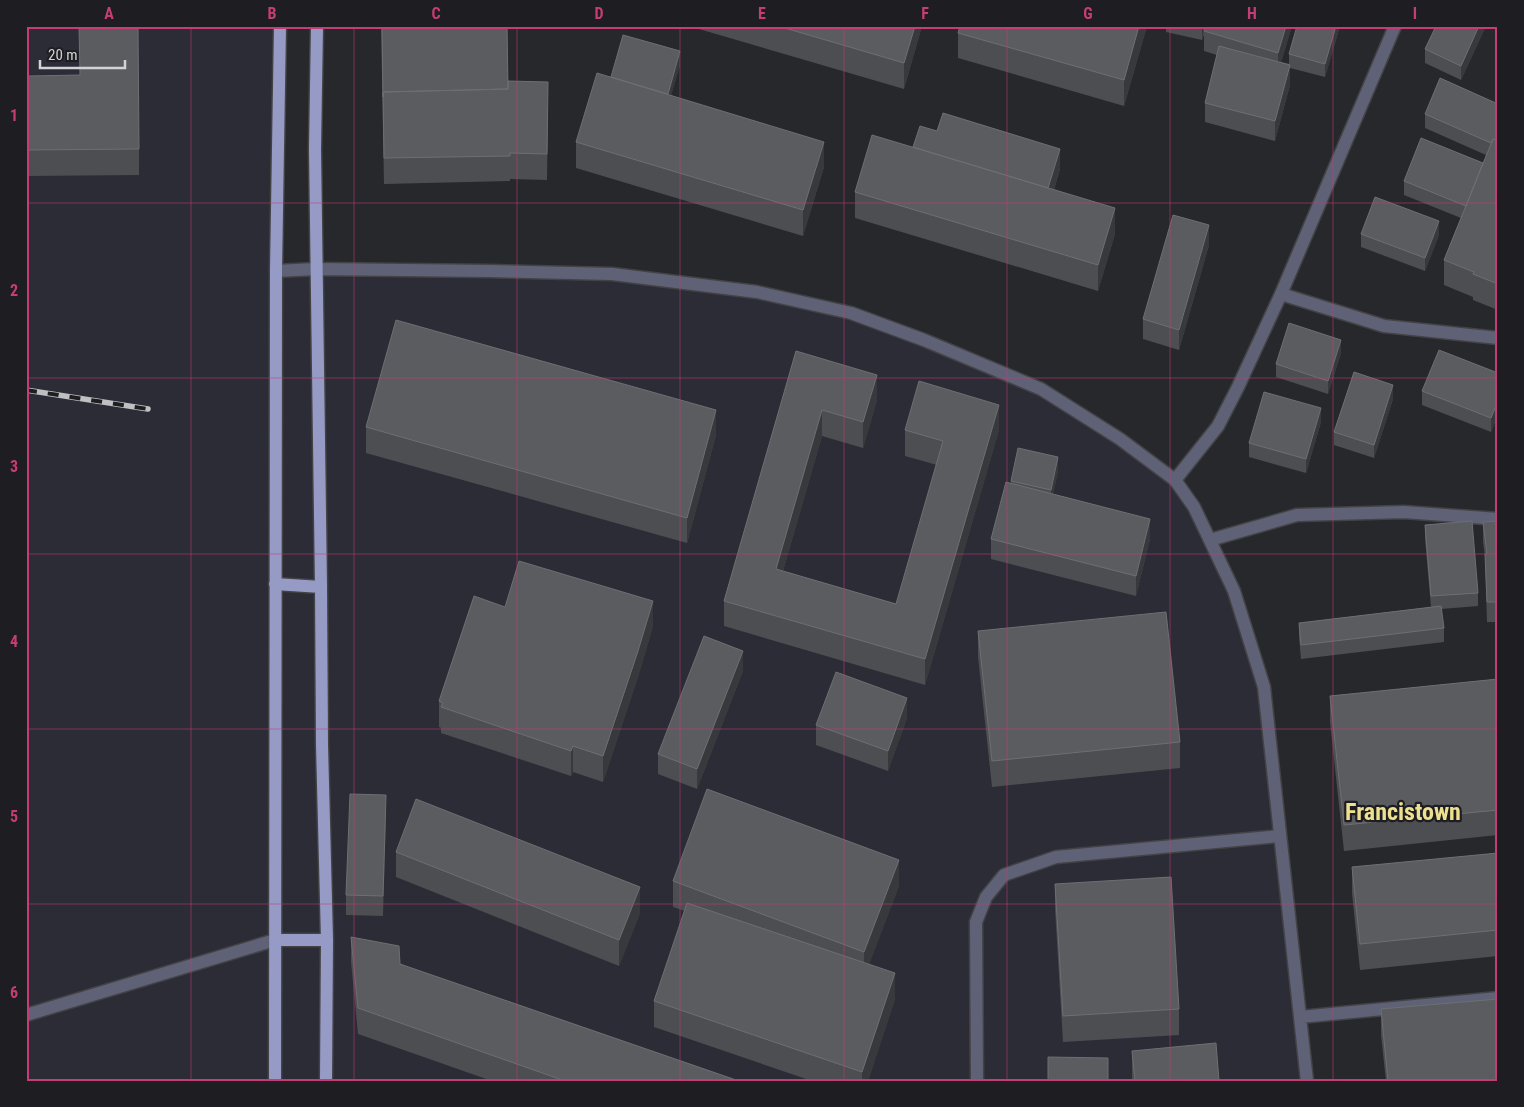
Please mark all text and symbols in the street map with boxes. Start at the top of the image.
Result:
text: A [104,4,114,23]
text: B [268,4,277,23]
text: C [431,4,441,23]
text: D [594,4,604,23]
text: E [758,4,766,23]
text: F [921,4,929,23]
text: G [1083,4,1093,23]
text: H [1247,4,1257,23]
text: I [1413,4,1417,23]
scale bar [40,38,125,70]
text: 20 m [48,46,78,64]
text: 1 [10,106,18,125]
text: 2 [10,281,18,300]
text: 3 [10,457,18,476]
text: 4 [10,632,18,651]
district label: Francistown [1345,798,1461,826]
text: 5 [10,807,18,826]
text: 6 [10,983,18,1002]

